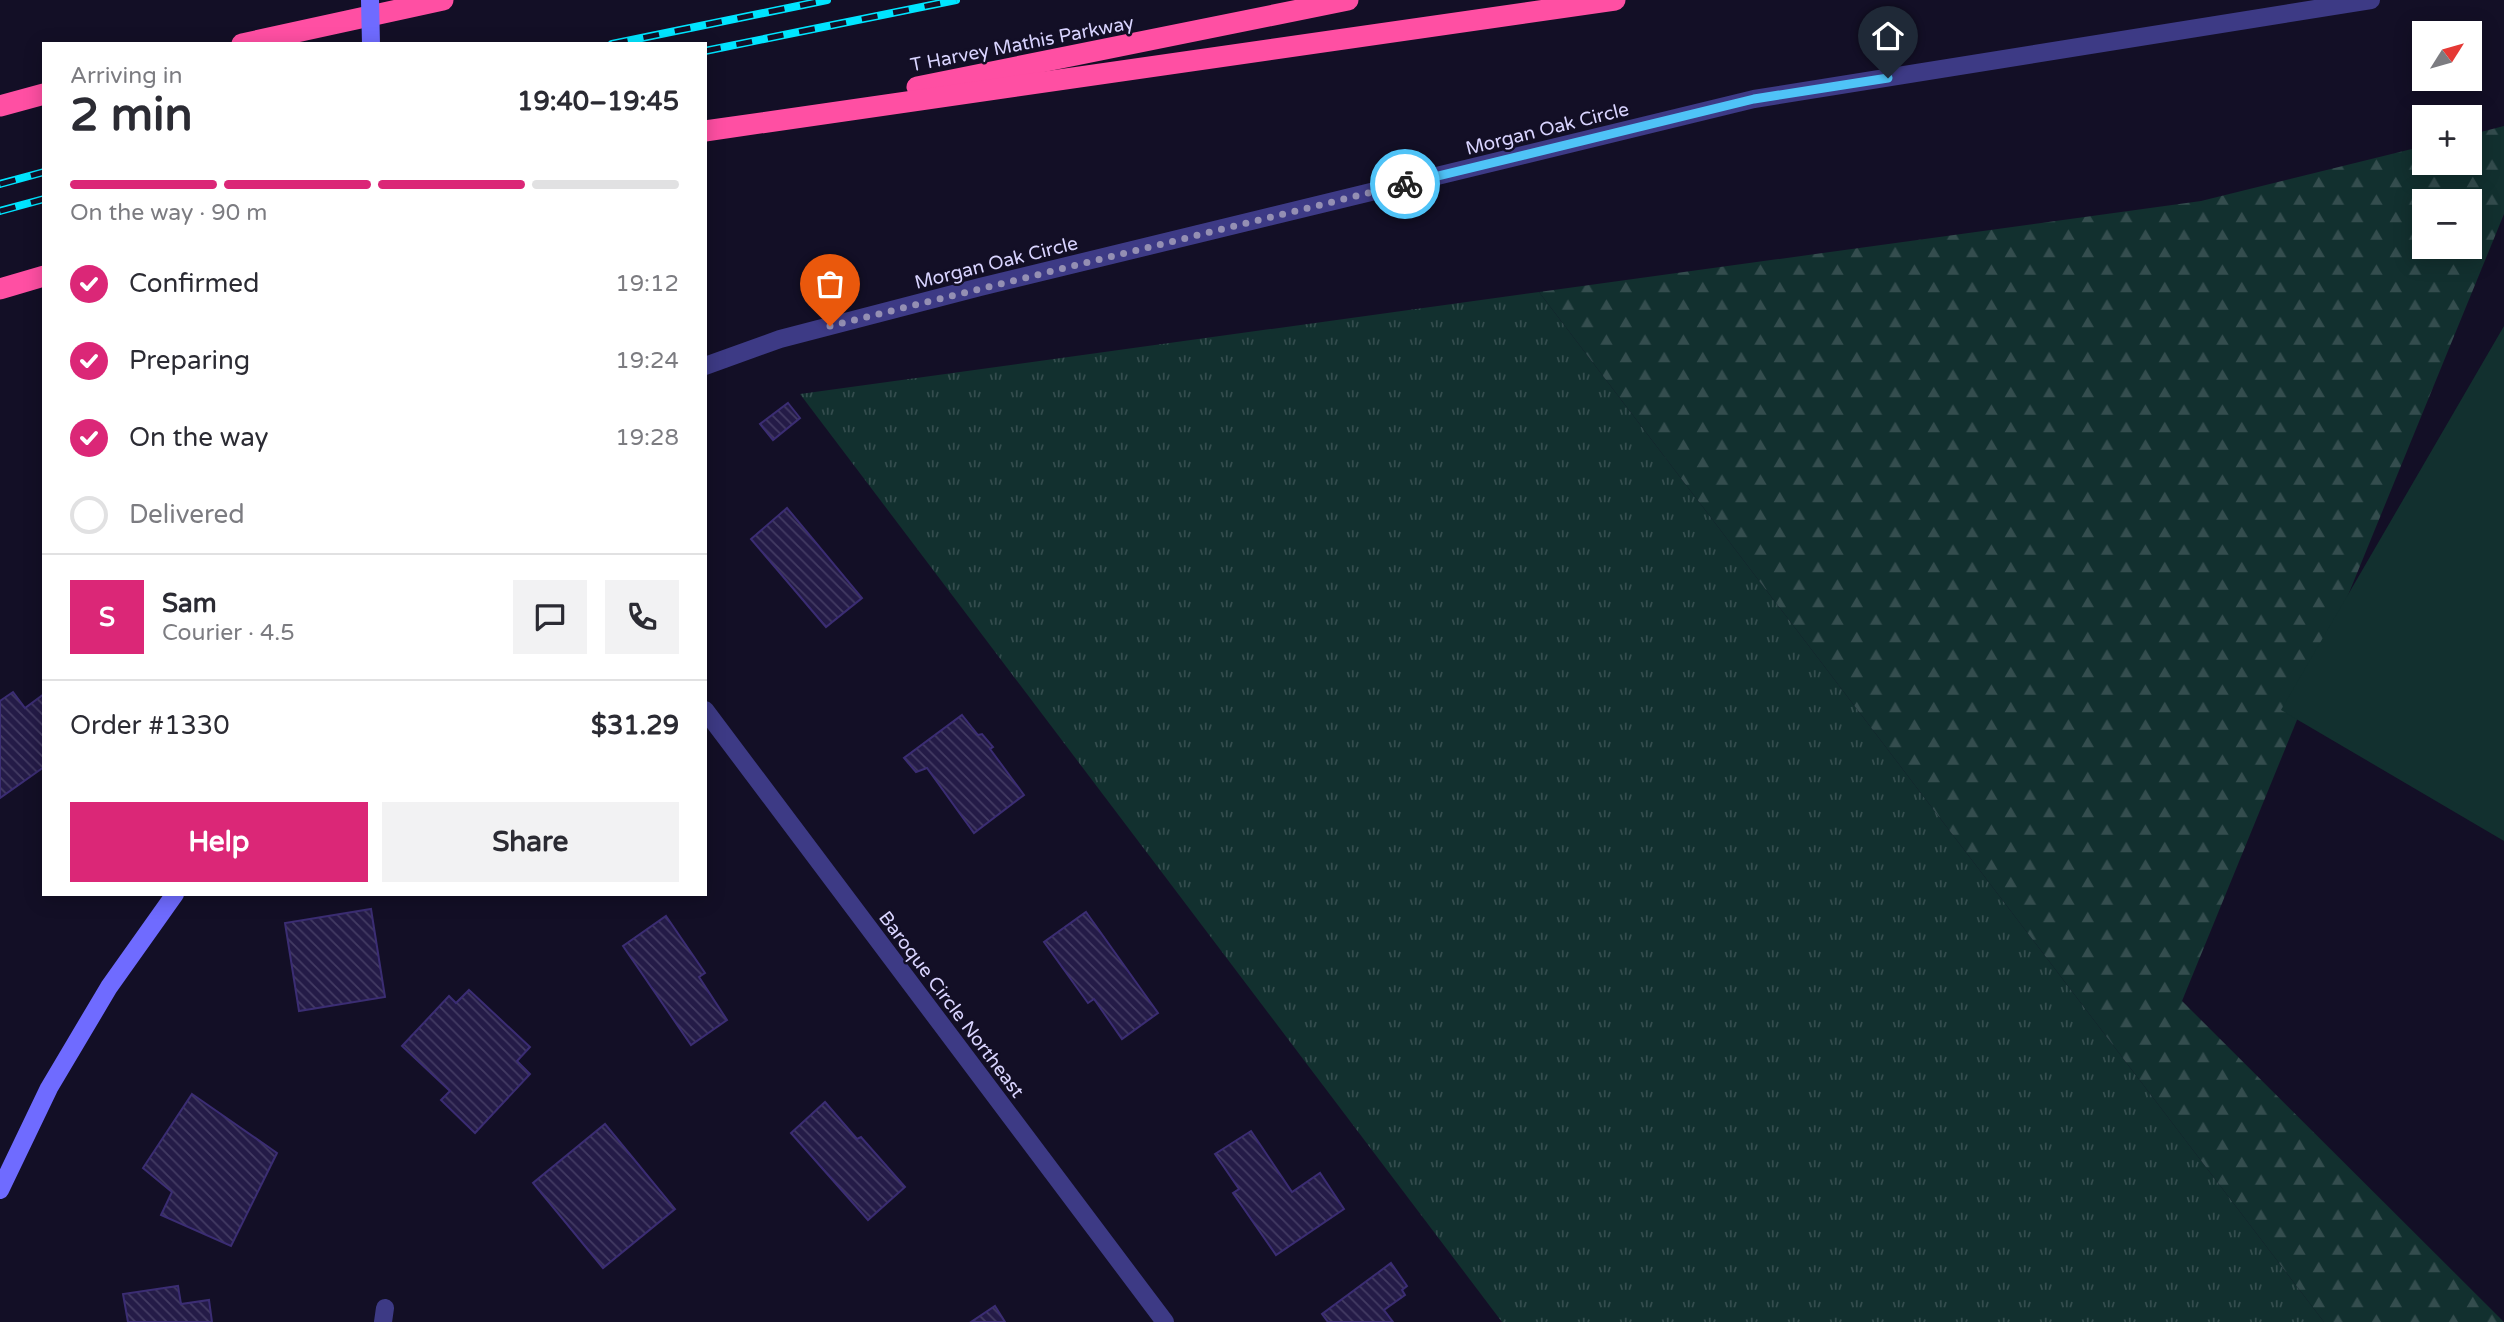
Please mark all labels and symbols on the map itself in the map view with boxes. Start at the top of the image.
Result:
pin [1858,6,1918,78]
street label: T Harvey Mathis Parkway [909,12,1136,76]
north arrow [2412,21,2482,91]
street label: Morgan Oak Circle [1463,98,1631,160]
courier [1370,149,1440,219]
street label: Morgan Oak Circle [912,232,1080,294]
pin [800,254,860,326]
street label: Baroque Circle Northeast [874,907,1028,1102]

